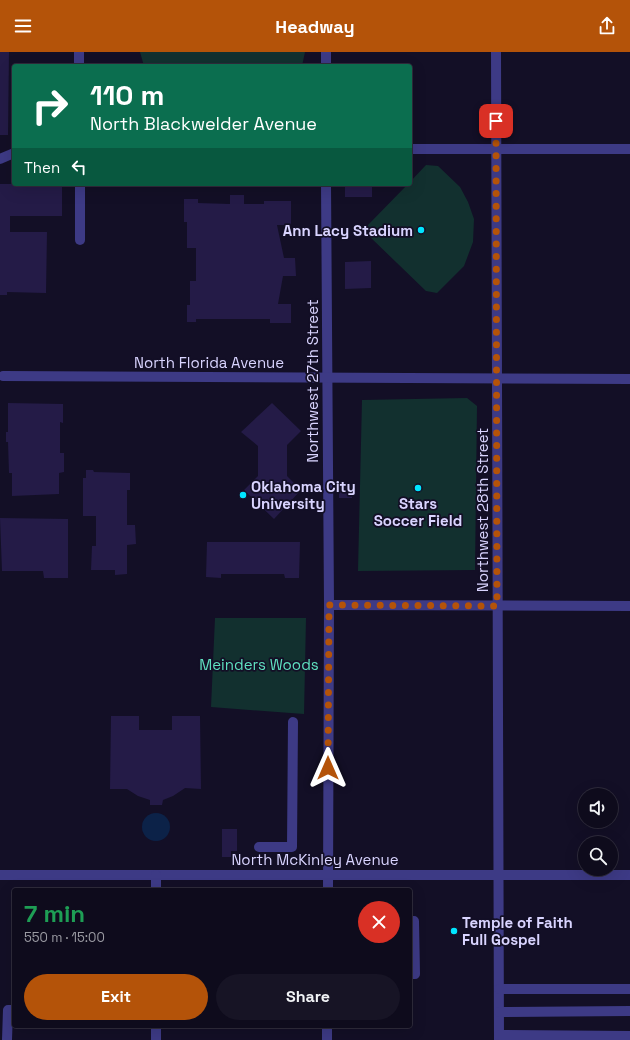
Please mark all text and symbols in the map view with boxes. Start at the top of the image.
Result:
icon: menu [12,15,34,37]
text: Headway [275,15,355,38]
icon: share [596,15,618,37]
text: 110 m [90,77,164,113]
icon: right [24,80,76,132]
pin [479,104,513,138]
icon: arrive [485,110,507,132]
text: North Blackwelder Avenue [90,112,317,135]
icon: left [68,156,90,178]
text: Then [24,158,60,177]
place label: Ann Lacy Stadium [283,221,413,240]
marker: Ann Lacy Stadium [416,225,426,235]
street label: Northwest 27th Street [303,299,322,463]
street label: North Florida Avenue [134,353,284,372]
street label: Northwest 28th Street [473,428,492,592]
place label: Oklahoma City University [251,477,356,513]
marker: Stars Soccer Field [413,483,423,493]
marker: Oklahoma City University [238,490,248,500]
place label: Stars Soccer Field [374,494,462,530]
park label: Meinders Woods [199,655,319,674]
position arrow [307,747,349,789]
map controls [578,788,618,876]
button: sound [578,788,618,828]
button: search [578,836,618,876]
street label: North McKinley Avenue [231,850,399,869]
text: 7 min [24,898,85,929]
button: close [358,901,400,943]
place label: Temple of Faith Full Gospel [462,913,573,949]
marker: Temple of Faith Full Gospel [449,926,459,936]
text: 550 m · 15:00 [24,929,105,946]
button: Exit [24,974,208,1020]
button: Share [216,974,400,1020]

